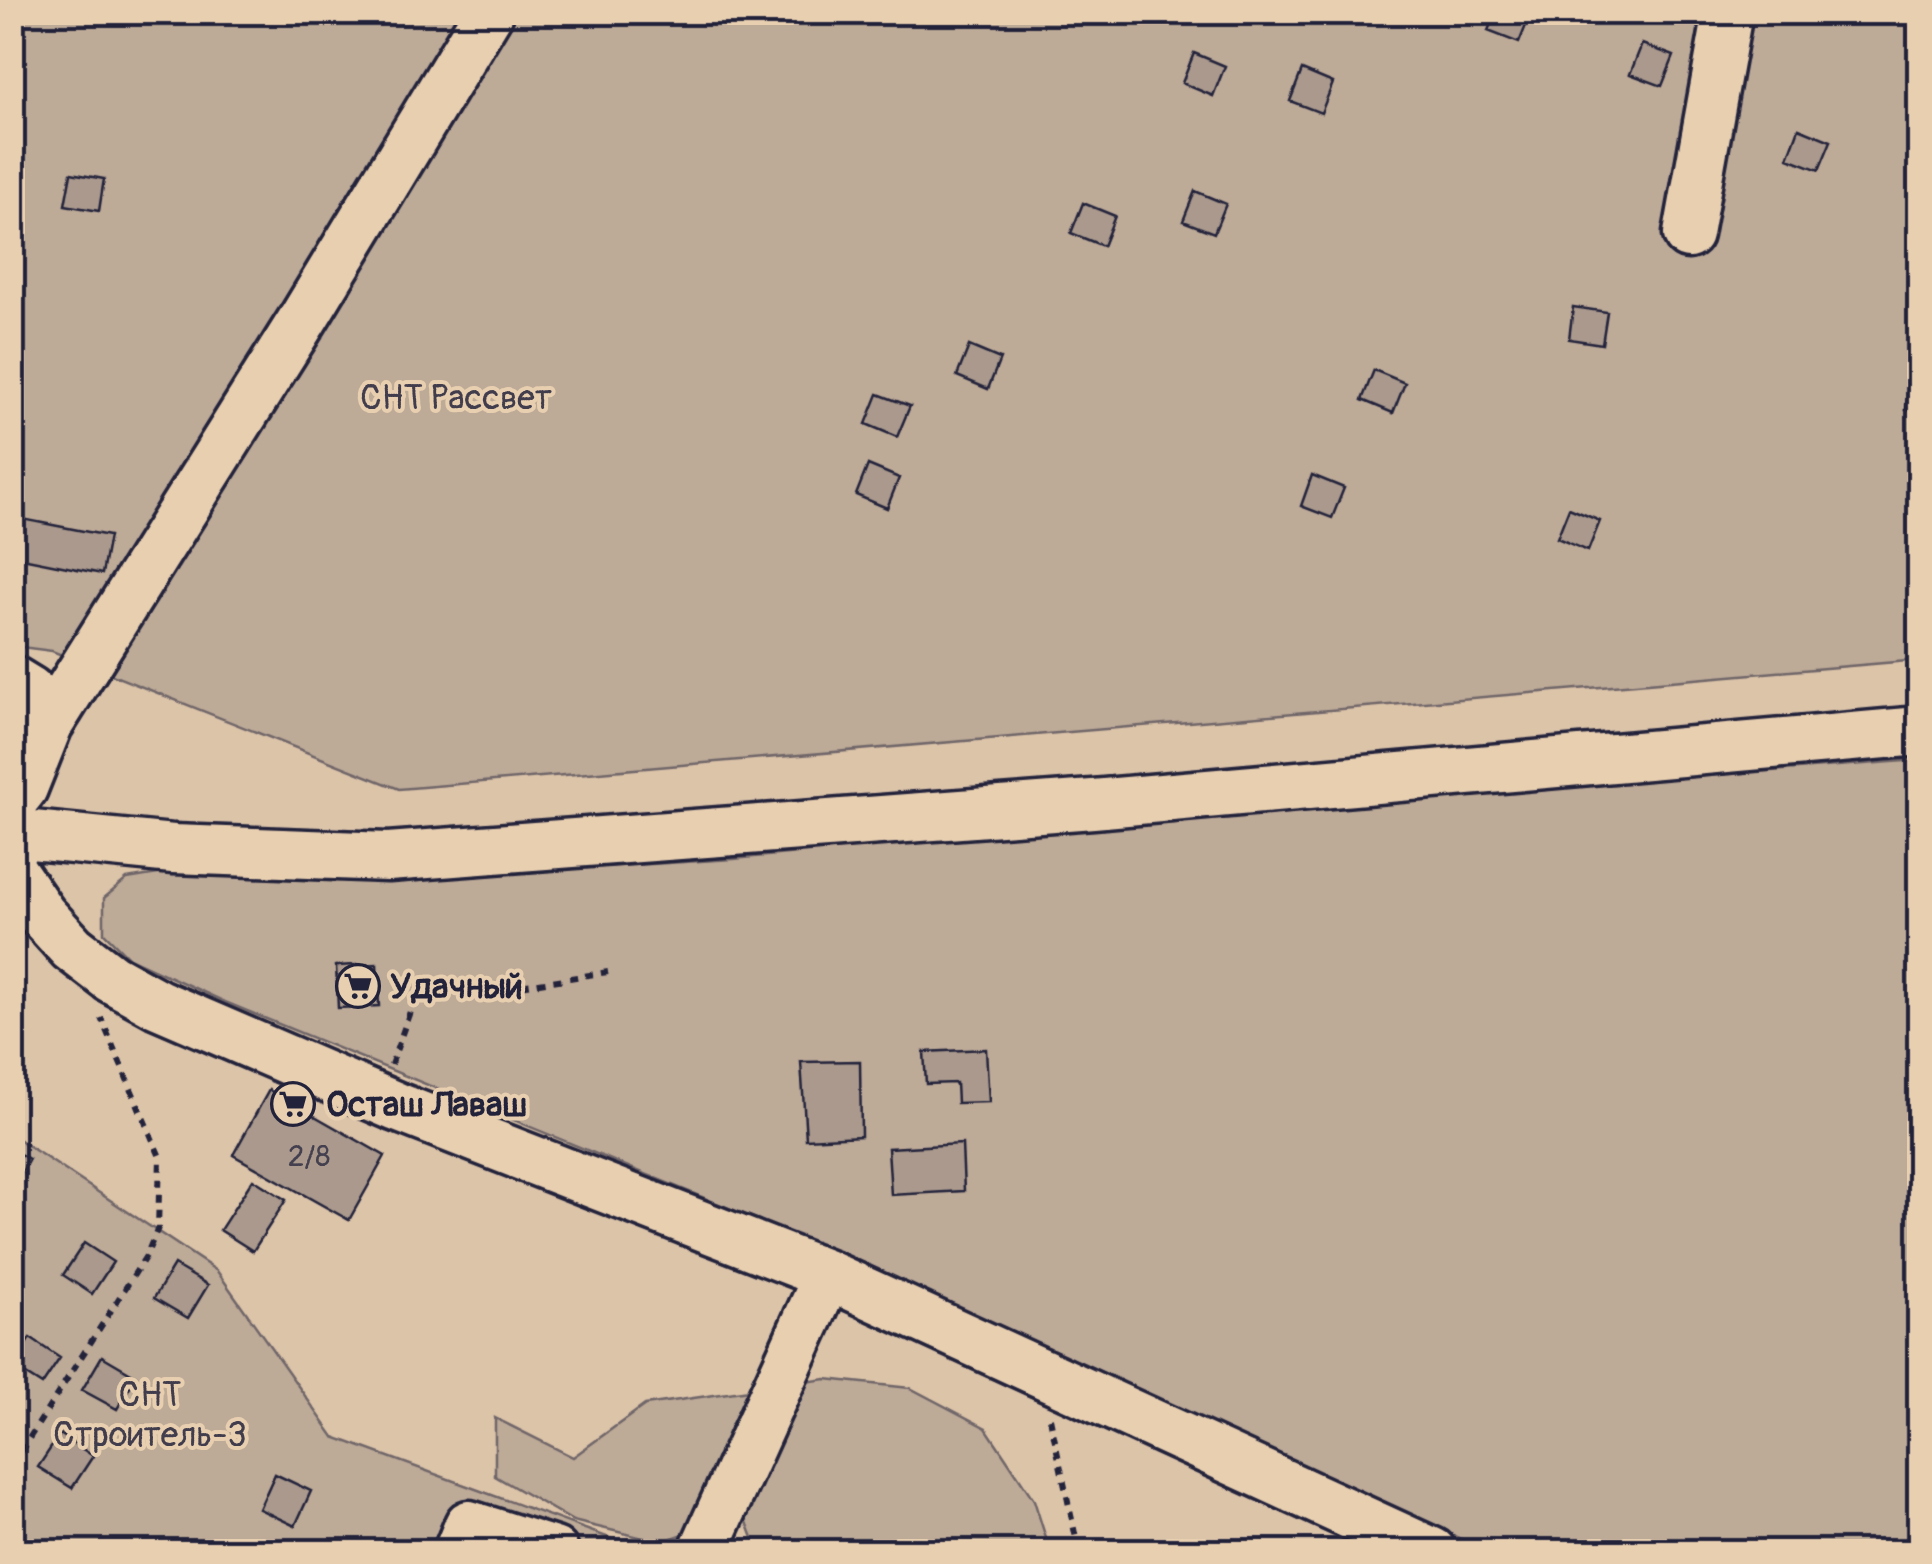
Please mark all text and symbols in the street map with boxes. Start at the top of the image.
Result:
park label: СНТ Рассвет [360,376,552,420]
supermarket icon: Удачный [335,963,381,1009]
place label: Удачный [390,965,523,1009]
supermarket icon: Осташ Лаваш [270,1081,316,1127]
place label: Осташ Лаваш [326,1083,527,1127]
house number: 2/8 [288,1138,330,1175]
park label: СНТ Строитель-3 [53,1373,247,1457]

